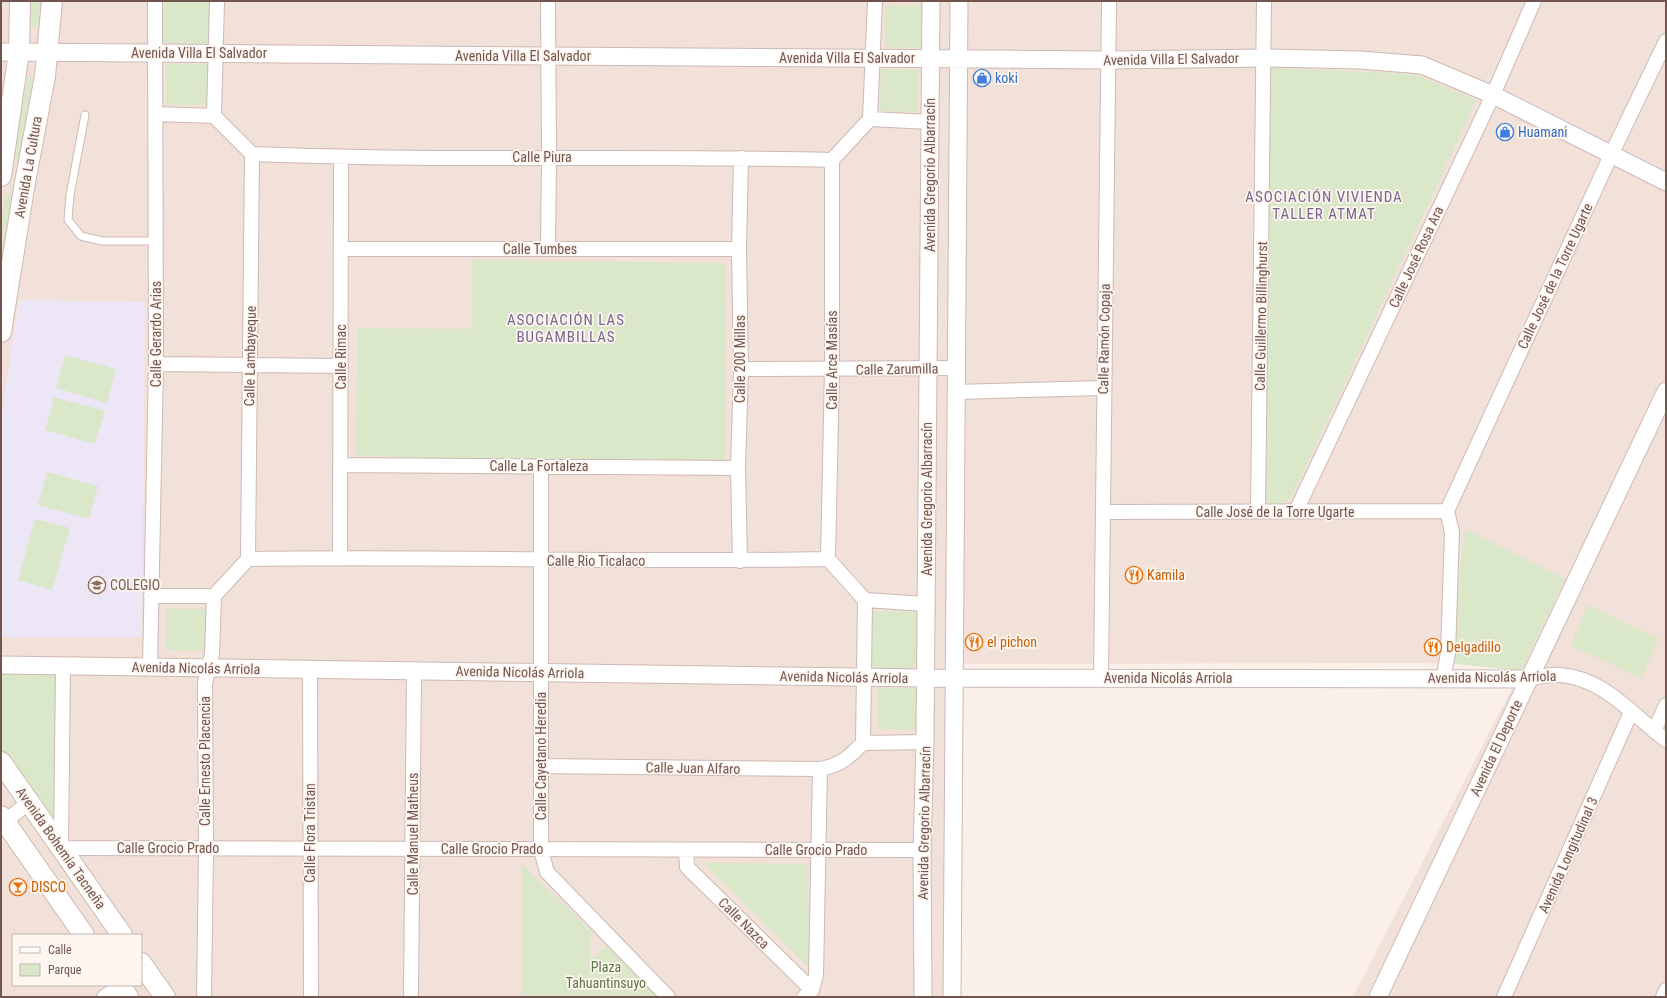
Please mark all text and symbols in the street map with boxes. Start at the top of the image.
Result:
street label: Avenida Villa El Salvador [131,45,267,61]
street label: Avenida Villa El Salvador [455,48,591,64]
street label: Avenida Villa El Salvador [779,50,915,66]
street label: Avenida Villa El Salvador [1103,50,1239,68]
shop icon: koki [972,68,992,88]
place label: koki [995,70,1018,86]
street label: Avenida Gregorio Albarracín [922,98,938,252]
street label: Avenida La Cultura [11,115,45,219]
shop icon: Huamani [1495,122,1515,142]
place label: Huamani [1518,124,1567,140]
street label: Calle Piura [512,149,572,165]
district label: ASOCIACIÓN VIVIENDA TALLER ATMAT [1245,188,1403,223]
street label: Calle José de la Torre Ugarte [1514,200,1596,351]
street label: Calle José Rosa Ara [1385,204,1447,310]
street label: Calle Tumbes [503,241,577,257]
street label: Calle Guillermo Billinghurst [1252,241,1270,391]
street label: Calle Gerardo Arias [148,281,164,387]
street label: Calle Ramón Copaja [1095,283,1113,395]
street label: Calle Lambayeque [241,305,259,407]
street label: Calle Arce Masías [824,310,840,410]
district label: ASOCIACIÓN LAS BUGAMBILLAS [507,311,625,346]
street label: Calle 200 Millas [732,315,748,403]
street label: Calle Rimac [333,324,349,390]
street label: Calle Zarumilla [855,360,939,378]
street label: Avenida Gregorio Albarracín [919,422,935,576]
street label: Calle La Fortaleza [489,458,589,474]
street label: Calle José de la Torre Ugarte [1196,504,1355,520]
street label: Calle Rio Ticalaco [547,553,645,569]
restaurant icon: Kamila [1124,565,1144,585]
place label: Kamila [1147,567,1185,583]
school or university icon: COLEGIO [87,575,107,595]
place label: COLEGIO [110,577,160,593]
restaurant icon: el pichon [964,632,984,652]
place label: el pichon [987,634,1037,650]
restaurant icon: Delgadillo [1423,637,1443,657]
place label: Delgadillo [1446,639,1501,655]
street label: Avenida Nicolás Arriola [132,659,260,677]
street label: Avenida Nicolás Arriola [456,663,584,681]
street label: Avenida Nicolás Arriola [780,668,908,686]
street label: Avenida Nicolás Arriola [1428,668,1556,686]
street label: Avenida Nicolás Arriola [1104,670,1232,686]
street label: Calle Cayetano Heredia [533,692,549,820]
street label: Calle Ernesto Placencia [197,696,213,826]
street label: Avenida El Deporte [1467,697,1525,799]
street label: Avenida Gregorio Albarracín [915,746,933,900]
street label: Calle Juan Alfaro [646,759,740,777]
street label: Calle Manuel Matheus [405,773,421,895]
street label: Calle Flora Tristan [302,783,318,883]
street label: Avenida Bohemia Tacneña [13,784,109,912]
street label: Avenida Longitudinal 3 [1535,794,1601,916]
street label: Calle Grocio Prado [117,840,219,856]
street label: Calle Grocio Prado [441,841,543,857]
street label: Calle Grocio Prado [765,842,867,858]
bar icon: DISCO [8,877,28,897]
place label: DISCO [31,879,66,895]
street label: Calle Nazca [715,894,773,952]
legend [12,934,142,986]
text: Calle [48,943,72,957]
park label: Plaza Tahuantinsuyo [566,959,646,991]
text: Parque [48,963,82,977]

